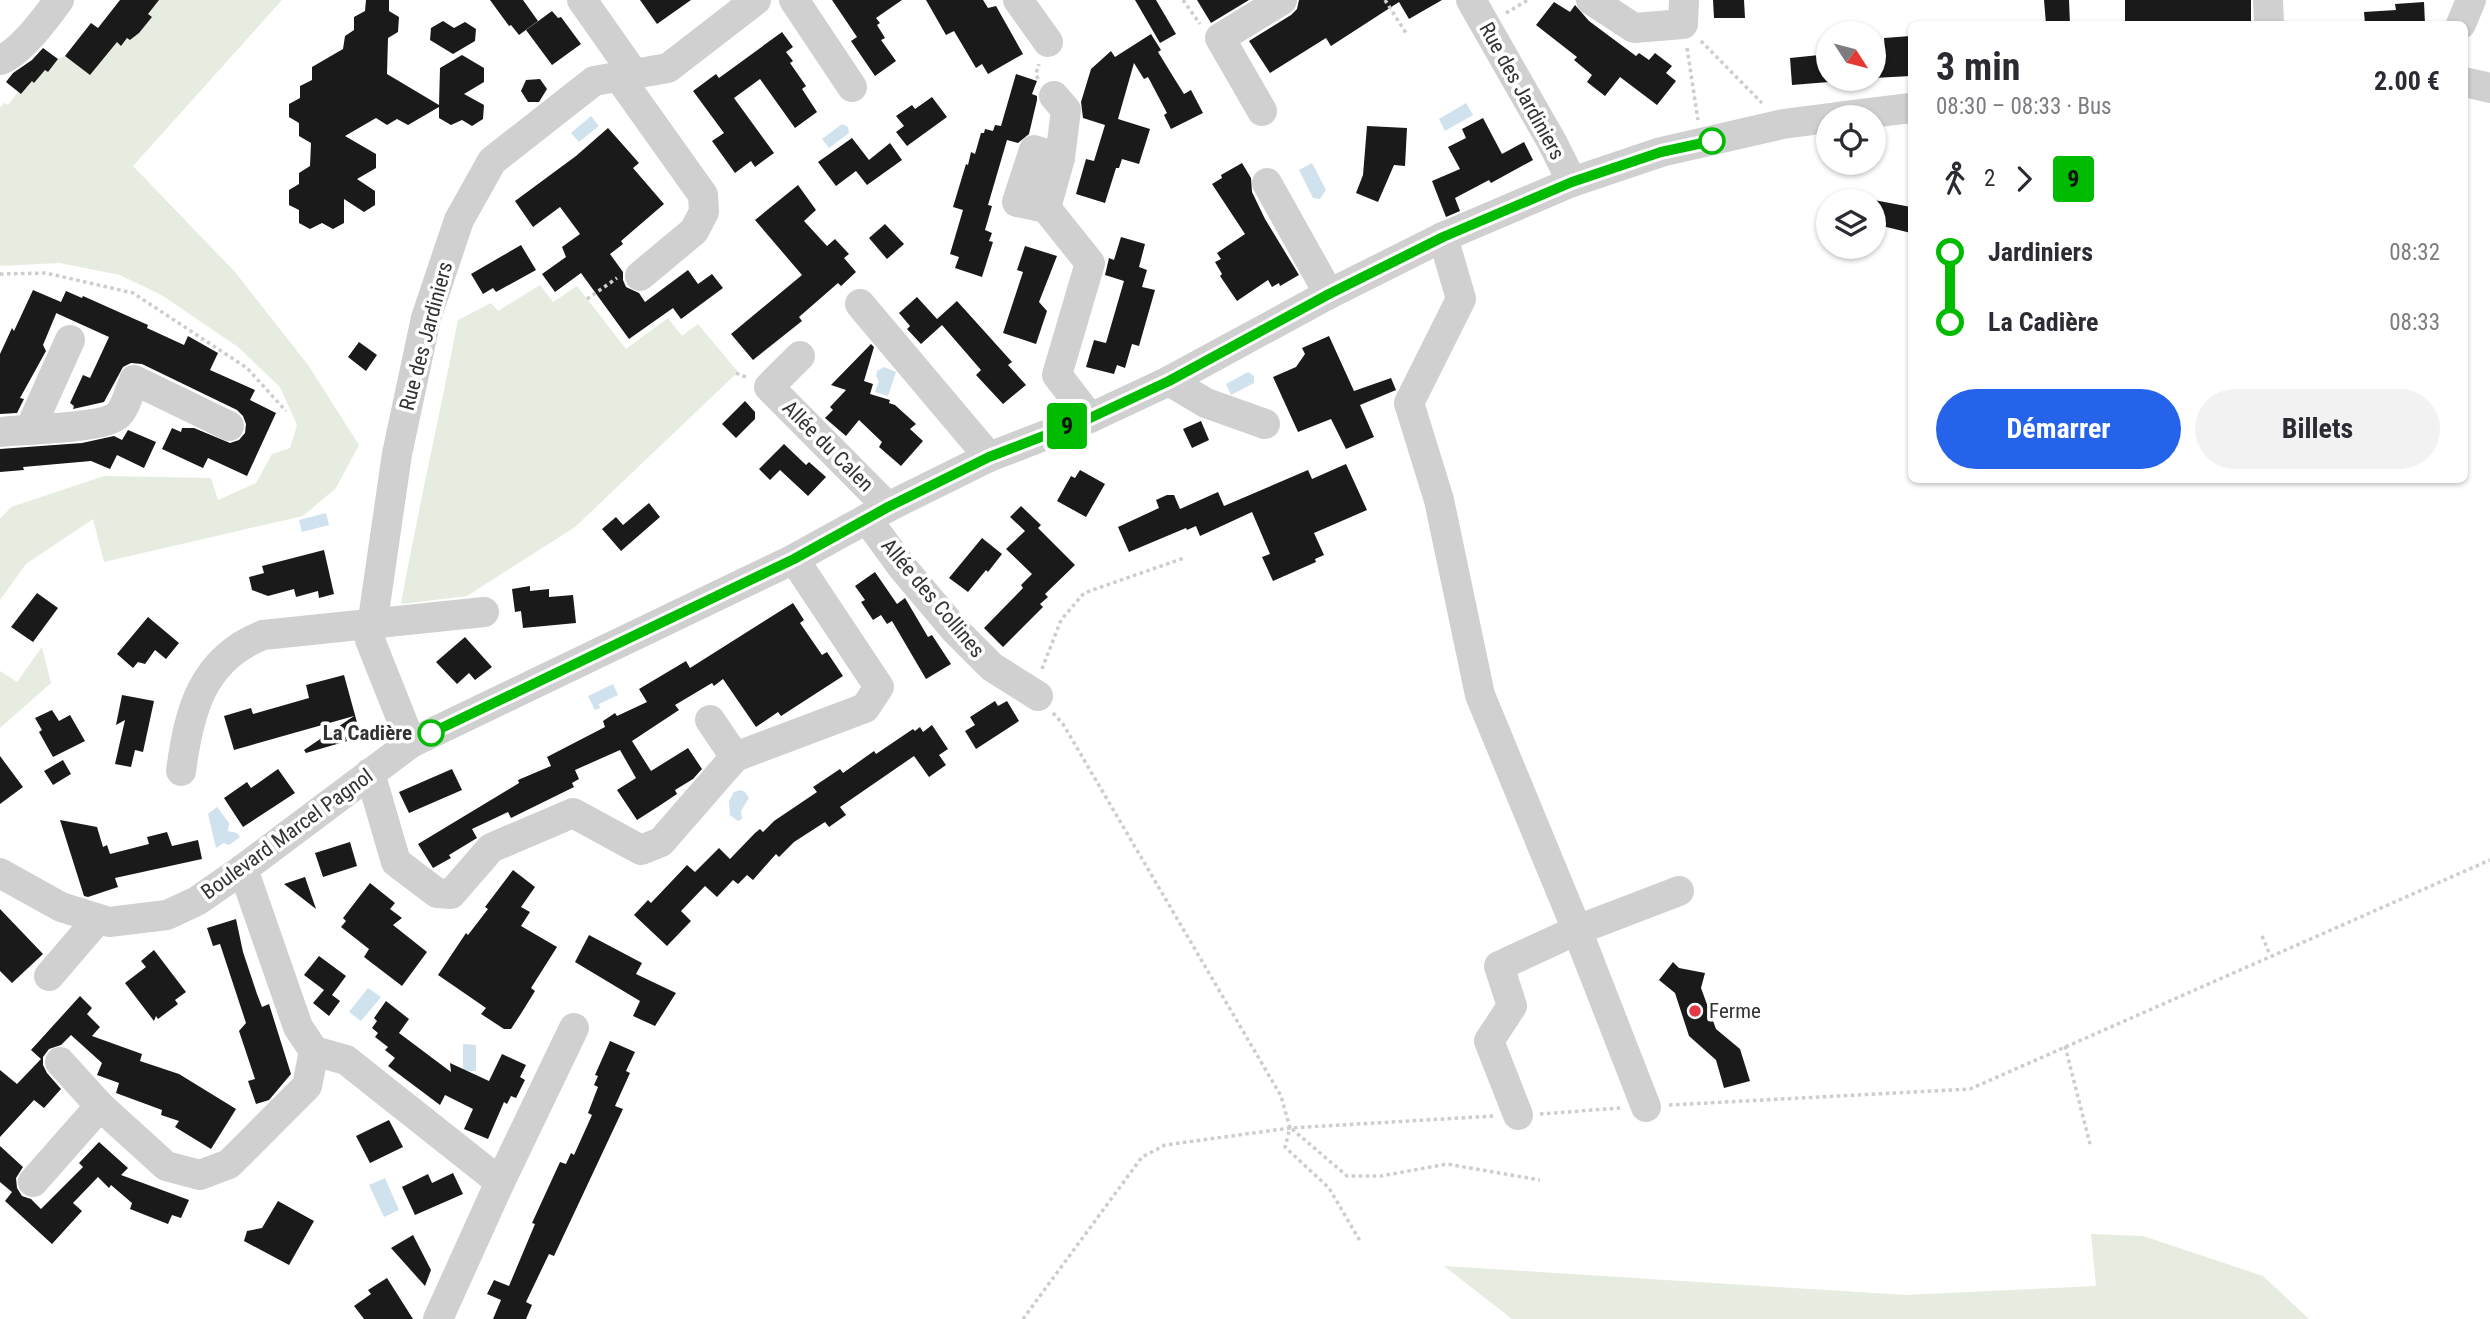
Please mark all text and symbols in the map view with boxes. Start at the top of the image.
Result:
street label: Rue des Jardiniers [1474,18,1570,164]
north arrow [1816,21,1886,91]
map controls [1816,21,1886,259]
text: 3 min [1936,45,2020,89]
text: 2.00 € [2374,66,2440,96]
text: 08:30 – 08:33 · Bus [1936,93,2112,120]
button: locate [1816,105,1886,175]
unlabelled marker [1699,128,1725,154]
icon: walk [1936,160,1974,198]
icon: forward [2005,160,2043,198]
text: 2 [1984,165,1995,192]
text: 9 [2067,165,2080,193]
button: layers [1816,189,1886,259]
text: Jardiniers [1988,237,2093,267]
text: 08:32 [2389,239,2440,266]
street label: Rue des Jardiniers [395,259,457,413]
text: La Cadière [1988,307,2098,337]
text: 08:33 [2389,309,2440,336]
button: Démarrer [1936,389,2181,469]
button: Billets [2195,389,2440,469]
street label: Allée du Calen [778,396,878,496]
line badge: 9 [1044,403,1090,449]
text: 9 [1061,412,1073,440]
street label: Allée des Collines [876,534,990,662]
marker: La Cadière [418,720,444,746]
place label: La Cadière [323,721,412,745]
street label: Boulevard Marcel Pagnol [197,764,377,904]
place label: Ferme [1709,999,1761,1023]
marker: Ferme [1687,1003,1703,1019]

